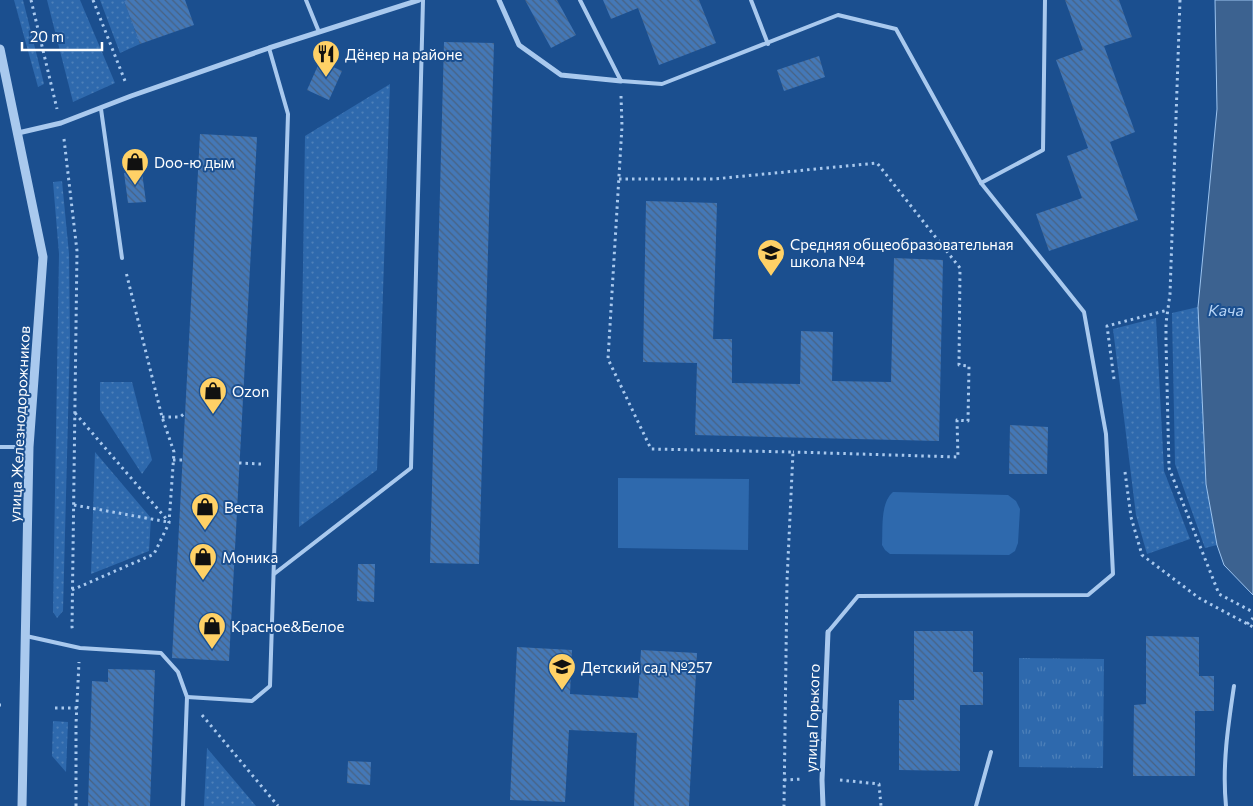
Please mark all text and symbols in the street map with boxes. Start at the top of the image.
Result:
scale bar [22,20,102,52]
text: 20 m [30,27,64,45]
restaurant icon: Дёнер на районе [311,39,341,78]
place label: Дёнер на районе [345,45,463,63]
shop icon: Doo-ю дым [120,147,150,186]
place label: Doo-ю дым [154,153,235,171]
place label: Средняя общеобразовательная школа №4 [790,235,1014,270]
school or university icon: Средняя общеобразовательная школа №4 [756,238,786,277]
water label: Кача [1208,300,1244,319]
street label: улица Железнодорожников [5,325,33,523]
shop icon: Ozon [198,376,228,415]
place label: Ozon [232,382,269,400]
shop icon: Веста [190,492,220,531]
place label: Веста [224,498,264,516]
shop icon: Моника [188,542,218,581]
place label: Моника [222,548,278,566]
shop icon: Красное&Белое [197,611,227,650]
place label: Красное&Белое [231,617,344,635]
school or university icon: Детский сад №257 [547,652,577,691]
place label: Детский сад №257 [581,658,713,676]
street label: улица Горького [801,663,823,773]

